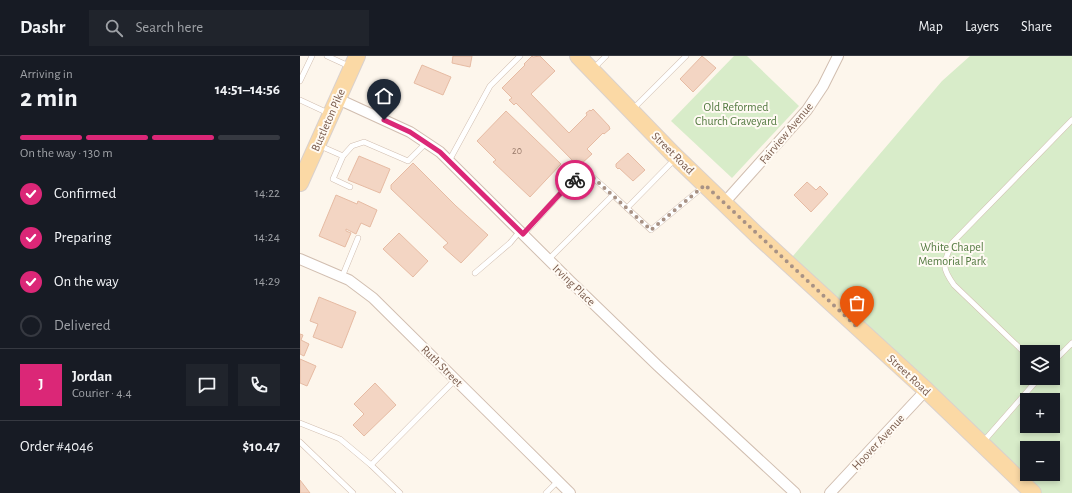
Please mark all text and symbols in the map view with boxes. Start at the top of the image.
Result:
search box [89,10,369,46]
icon: search [103,17,125,39]
text: Dashr [20,18,65,37]
text: Search here [135,20,203,35]
text: Map [918,20,943,34]
text: Layers [965,20,999,34]
text: Share [1021,20,1052,34]
text: Arriving in [20,68,73,81]
pin [367,79,401,120]
text: 14:51–14:56 [215,82,280,97]
text: 2 min [20,85,78,111]
icon: home [373,85,395,107]
street label: Bustleton Pike [309,87,347,153]
street label: Fairview Avenue [757,100,815,166]
park label: Old Reformed Church Graveyard [695,101,777,128]
street label: Street Road [650,130,696,176]
house number: 20 [512,146,522,156]
text: On the way · 130 m [20,147,113,160]
courier [555,160,595,200]
icon: bike [564,169,586,191]
icon: check [20,183,42,205]
text: Confirmed [54,186,116,201]
text: 14:22 [254,187,280,200]
icon: check [20,227,42,249]
text: Preparing [54,230,111,245]
text: 14:24 [254,231,280,244]
park label: White Chapel Memorial Park [918,241,987,267]
street label: Irving Place [550,262,598,308]
icon: check [20,271,42,293]
text: On the way [54,274,119,289]
text: 14:29 [254,275,280,288]
pin [840,286,874,327]
icon: bag [846,292,868,314]
text: Delivered [54,318,111,333]
street label: Ruth Street [419,343,465,389]
map controls [1020,345,1060,481]
button: layers [1020,345,1060,385]
street label: Street Road [885,352,933,398]
button: chat [186,364,228,406]
button: phone [238,364,280,406]
text: Jordan [72,369,112,384]
text: J [38,377,44,392]
text: Courier · 4.4 [72,387,132,400]
button: + [1020,393,1060,433]
street label: Hoover Avenue [849,412,907,472]
text: Order #4046 [20,439,94,454]
text: $10.47 [243,439,280,454]
button: − [1020,441,1060,481]

